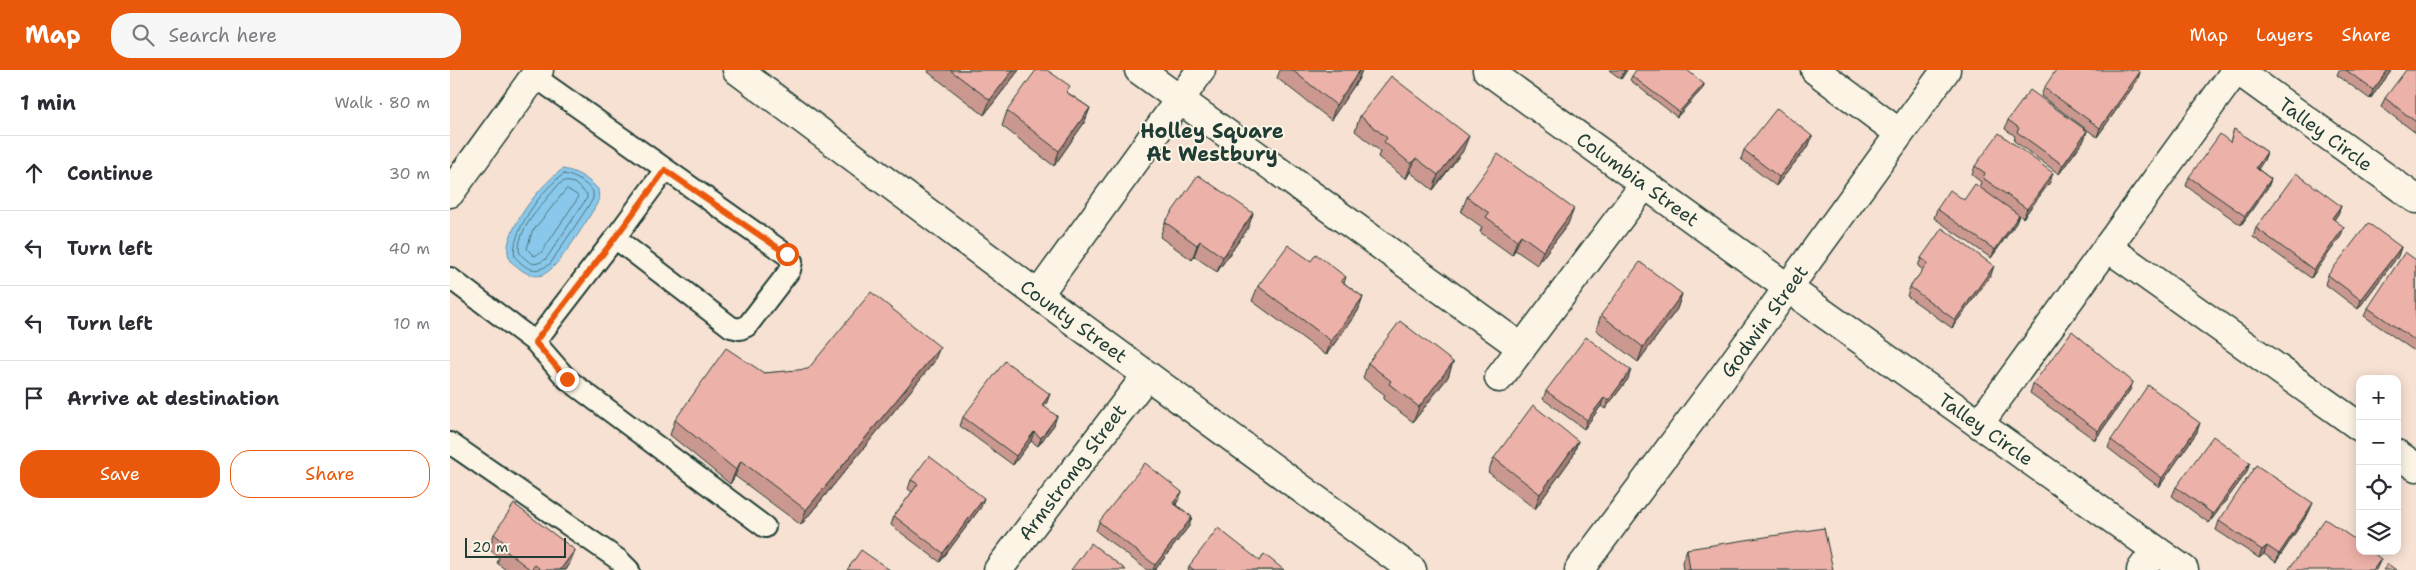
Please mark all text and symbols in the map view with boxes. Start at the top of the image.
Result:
search box [111,13,461,58]
text: Map [25,19,81,51]
icon: search [129,21,157,49]
text: Search here [169,23,277,48]
text: Map [2190,23,2228,47]
text: Layers [2256,23,2313,47]
text: Share [2341,23,2391,47]
text: 1 min [20,89,76,117]
text: Walk · 80 m [335,92,430,113]
street label: Talley Circle [2274,92,2378,177]
district label: Holley Square At Westbury [1140,118,1284,167]
street label: Columbia Street [1571,127,1704,232]
icon: ahead [20,159,48,187]
text: Continue [67,161,153,186]
text: 30 m [389,163,430,184]
icon: left [20,234,48,262]
text: Turn left [67,236,153,261]
text: 40 m [388,238,430,259]
route start [776,243,799,266]
street label: Godwin Street [1715,260,1814,383]
street label: County Street [1015,274,1132,369]
icon: left [20,309,48,337]
text: Turn left [67,311,153,336]
text: 10 m [393,313,430,334]
route end [556,368,579,391]
map controls [2356,375,2401,555]
button: + [2356,375,2401,420]
icon: arrive [20,384,48,412]
text: Arrive at destination [67,386,279,411]
street label: Talley Circle [1933,388,2038,471]
street label: Armstromg Street [1013,399,1132,546]
button: − [2356,420,2401,465]
button: Save [20,450,220,498]
button: Share [230,450,430,498]
button: locate [2356,465,2401,510]
button: layers [2356,510,2401,555]
scale bar [465,535,566,558]
text: 20 m [472,538,508,556]

